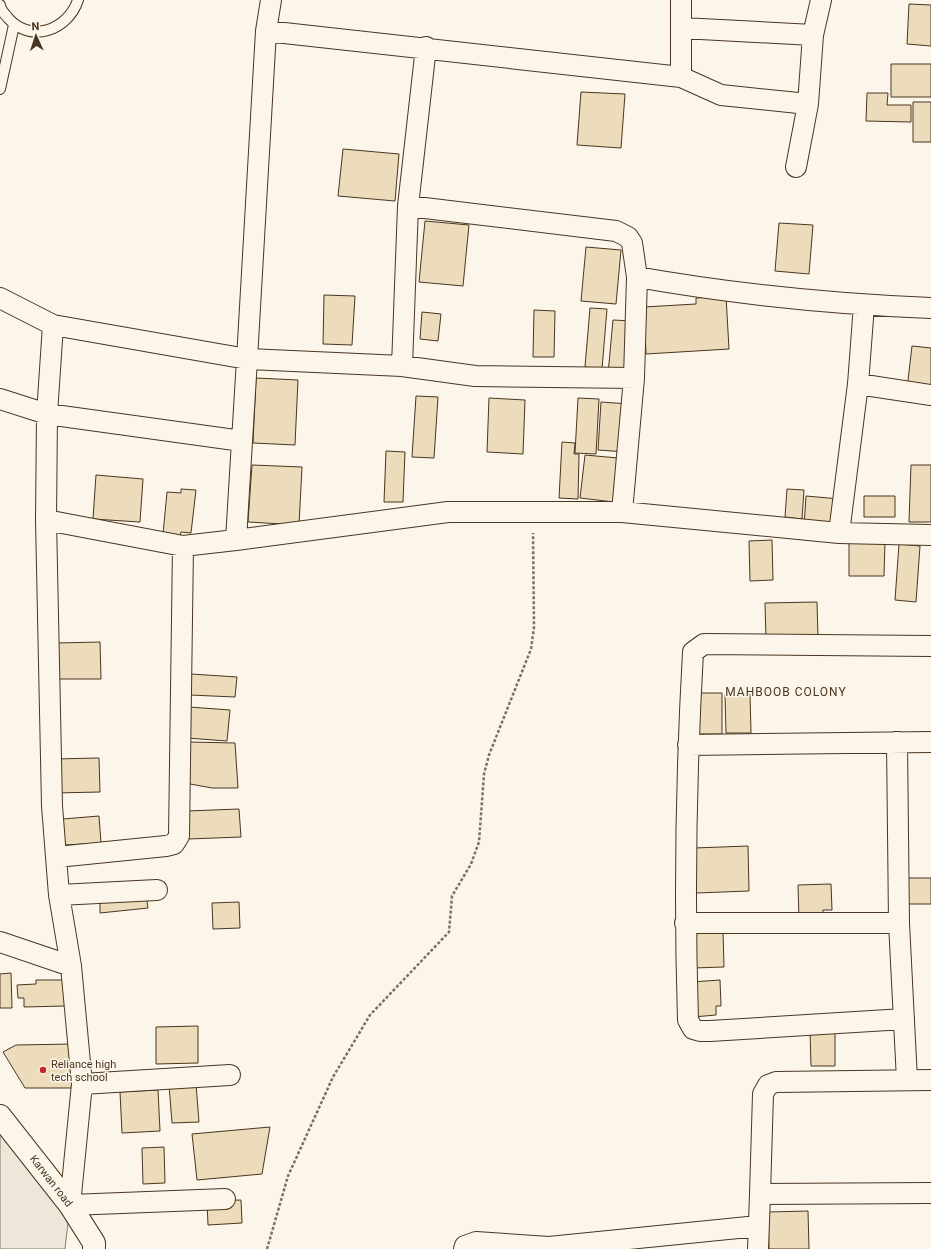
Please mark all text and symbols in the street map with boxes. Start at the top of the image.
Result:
north arrow [16,16,56,56]
text: N [31,20,40,33]
district label: MAHBOOB COLONY [725,685,847,699]
place label: Reliance high tech school [51,1058,116,1084]
marker: Reliance high tech school [38,1065,48,1075]
street label: Karwan road [27,1153,75,1209]

